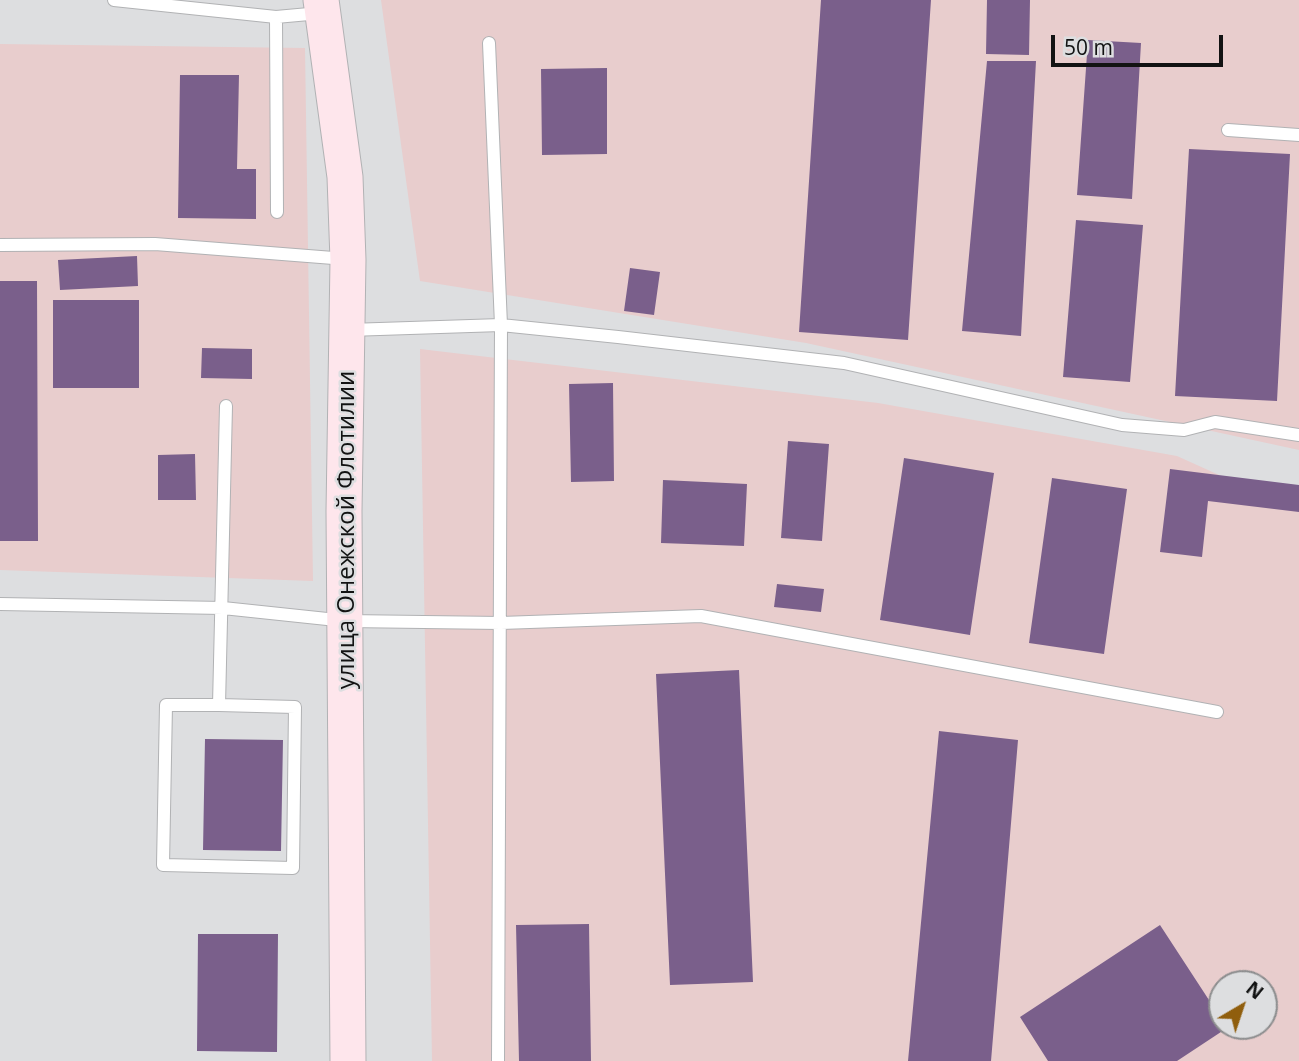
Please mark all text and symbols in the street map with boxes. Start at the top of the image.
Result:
scale bar [1054,21,1226,65]
text: 50 m [1064,33,1113,61]
street label: улица Онежской Флотилии [333,371,361,689]
north arrow [1208,970,1278,1040]
text: N [1241,975,1269,1005]

